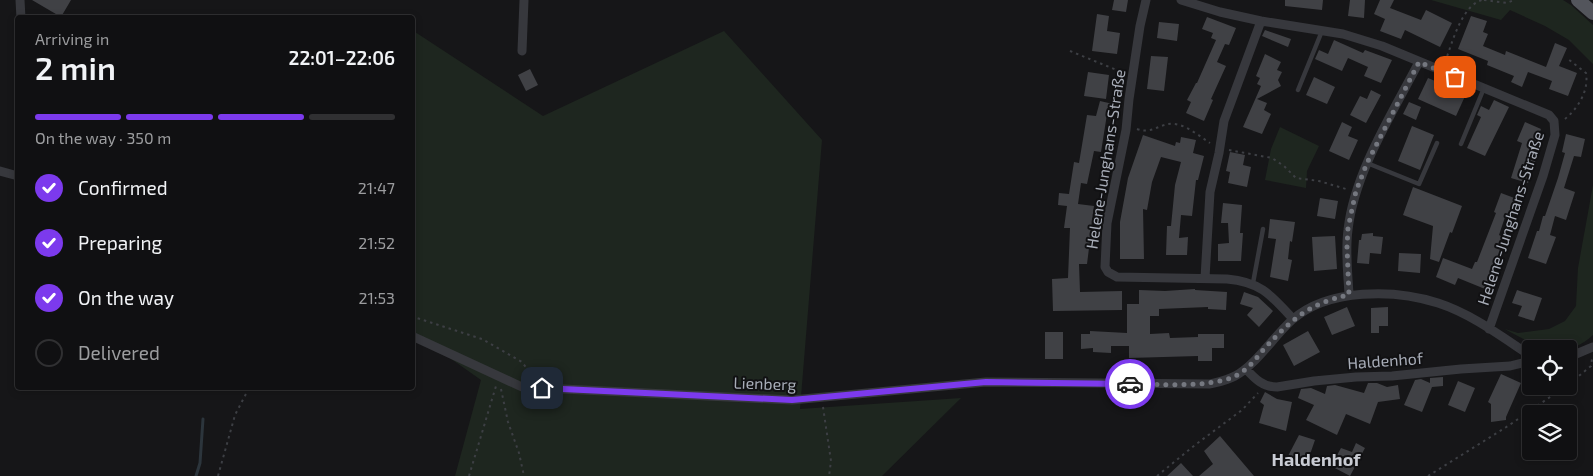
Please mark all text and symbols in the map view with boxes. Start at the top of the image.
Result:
text: Arriving in [35,29,109,48]
text: 22:01–22:06 [289,46,395,69]
text: 2 min [35,48,116,86]
pin [1434,56,1476,98]
icon: bag [1441,63,1469,91]
street label: Helene-Junghans-Straße [1081,68,1129,250]
text: On the way · 350 m [35,128,171,147]
street label: Helene-Junghans-Straße [1473,129,1547,307]
icon: check [35,174,63,202]
text: Confirmed [78,176,168,199]
text: 21:47 [358,178,395,197]
icon: check [35,229,63,257]
text: Preparing [78,231,162,254]
text: 21:52 [358,233,395,252]
icon: check [35,284,63,312]
text: On the way [78,286,174,309]
text: 21:53 [358,288,395,307]
map controls [1522,340,1577,460]
button: locate [1522,340,1577,395]
text: Delivered [78,341,160,364]
street label: Haldenhof [1347,348,1424,372]
courier [1105,359,1155,409]
pin [521,367,563,409]
icon: car [1116,370,1144,398]
street label: Lienberg [733,372,797,394]
icon: home [528,374,556,402]
button: layers [1522,405,1577,460]
district label: Haldenhof [1272,448,1361,470]

